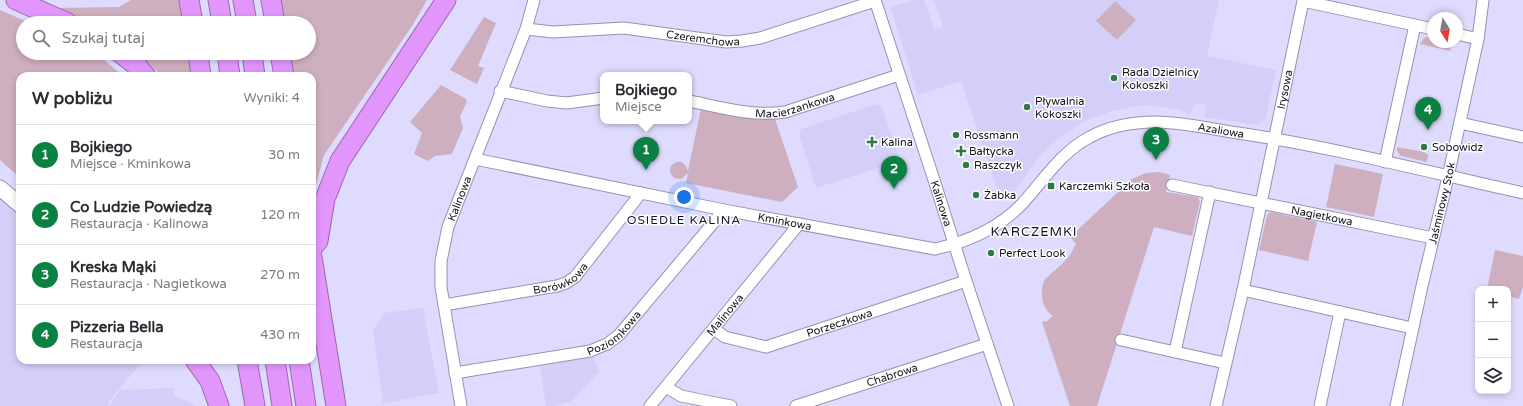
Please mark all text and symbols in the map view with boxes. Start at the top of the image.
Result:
north arrow [1427,12,1463,48]
search box [16,16,316,60]
icon: search [30,27,52,49]
street label: Czeremchowa [666,27,740,49]
text: Szukaj tutaj [62,29,145,47]
place label: Rada Dzielnicy Kokoszki [1122,66,1199,92]
street label: Irysowa [1274,69,1295,110]
popup [600,72,692,124]
marker: Rada Dzielnicy Kokoszki [1109,73,1119,83]
text: Bojkiego [615,81,677,99]
text: W pobliżu [32,88,113,109]
text: Wyniki: 4 [244,90,300,106]
street label: Macierzankowa [755,90,836,120]
place label: Pływalnia Kokoszki [1035,95,1084,121]
pin: 4 [1415,97,1441,130]
text: Miejsce [615,99,662,115]
marker: Pływalnia Kokoszki [1022,102,1032,112]
street label: Azaliowa [1197,120,1245,140]
pin: 3 [1143,127,1169,160]
place label: Rossmann [964,129,1019,142]
marker: Rossmann [951,130,961,140]
marker: Kalina [866,136,878,148]
place label: Kalina [881,136,913,149]
pin: 1 [633,137,659,170]
text: Bojkiego [70,138,132,156]
place label: Sobowidz [1432,141,1483,154]
marker: Sobowidz [1419,142,1429,152]
place label: Bałtycka [969,145,1014,158]
marker: Bałtycka [956,146,966,156]
text: 1 [41,147,49,163]
text: 30 m [268,147,300,163]
text: Miejsce · Kminkowa [70,156,191,172]
pin: 2 [881,156,907,189]
place label: Raszczyk [974,159,1022,172]
marker: Raszczyk [961,160,971,170]
street label: Jaśminowy Stok [1426,161,1458,245]
street label: Kalinowa [445,174,474,223]
street label: Kalinowa [928,179,955,228]
place label: Karczemki Szkoła [1059,180,1150,193]
marker: Karczemki Szkoła [1046,181,1056,191]
your location [674,187,694,207]
place label: Żabka [984,189,1016,202]
marker: Żabka [971,190,981,200]
text: Co Ludzie Powiedzą [70,198,212,216]
street label: Nagietkowa [1290,203,1354,228]
text: 2 [41,207,49,223]
text: 120 m [260,207,300,223]
street label: Kminkowa [757,210,813,233]
district label: OSIEDLE KALINA [627,213,741,227]
text: Restauracja · Kalinowa [70,216,209,232]
district label: KARCZEMKI [990,224,1078,240]
place label: Perfect Look [999,247,1065,260]
marker: Perfect Look [986,248,996,258]
text: Kreska Mąki [70,258,156,276]
street label: Borówkowa [532,260,590,296]
text: 3 [41,267,49,283]
text: 270 m [260,267,300,283]
text: Restauracja · Nagietkowa [70,276,227,292]
map controls [1475,286,1511,394]
button: + [1475,286,1511,322]
street label: Malinowa [704,291,746,338]
street label: Porzeczkowa [805,306,874,340]
street label: Poziomkowa [585,308,643,358]
text: Pizzeria Bella [70,318,164,336]
button: − [1475,322,1511,358]
text: 4 [41,327,49,343]
text: 430 m [260,327,300,343]
text: Restauracja [70,336,143,352]
button: layers [1475,358,1511,394]
street label: Chabrowa [865,360,919,389]

